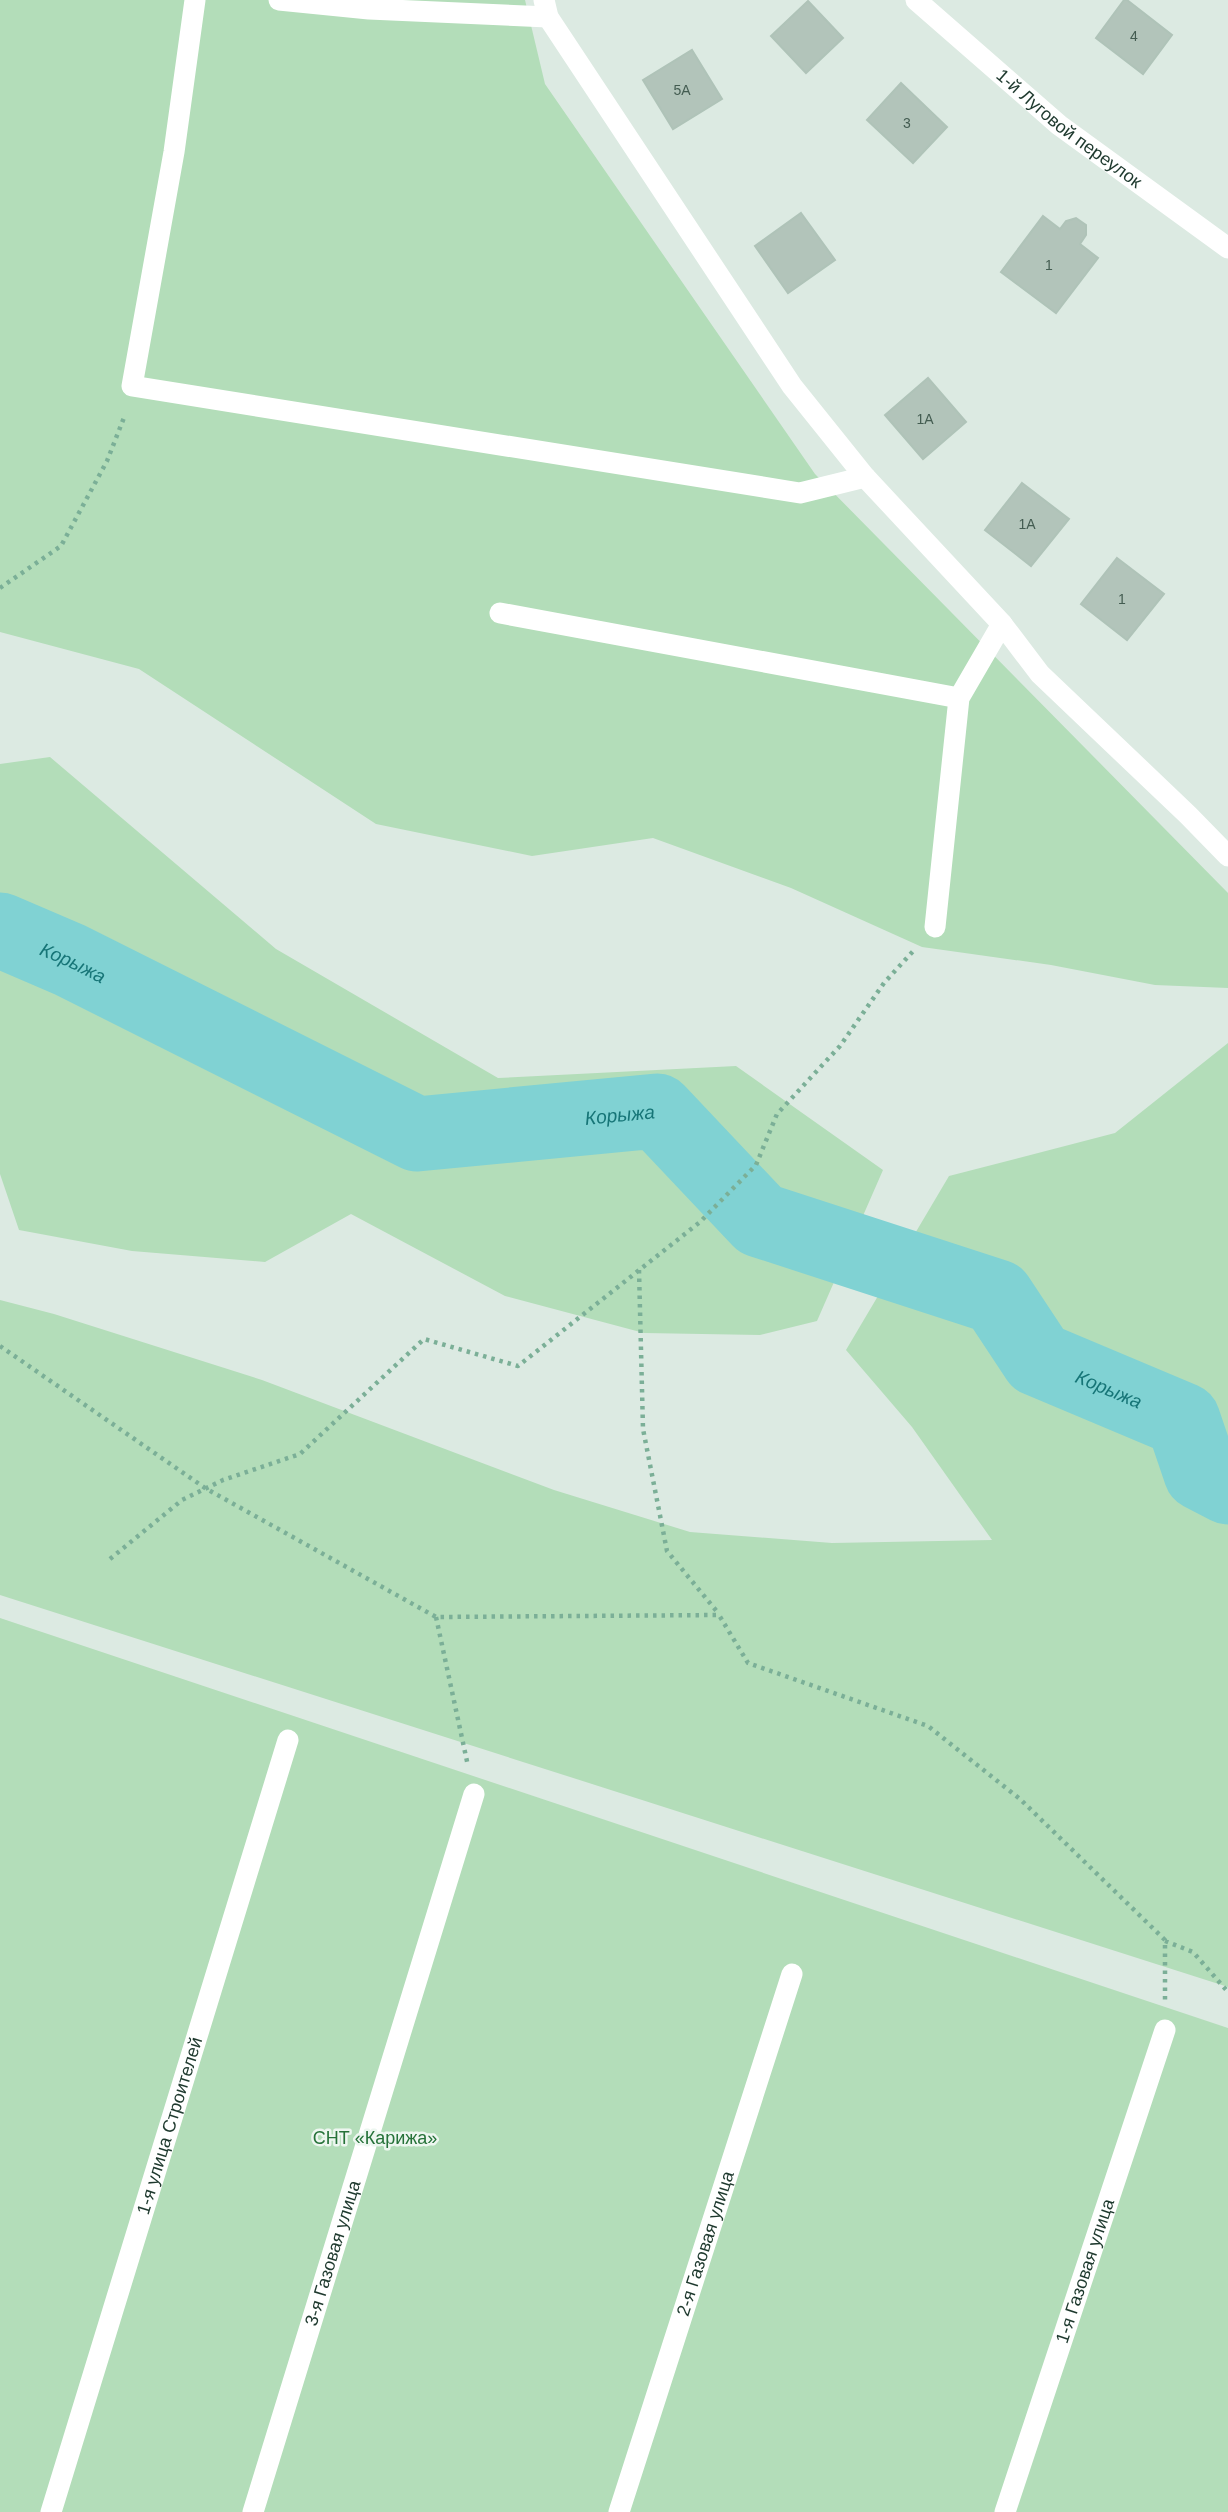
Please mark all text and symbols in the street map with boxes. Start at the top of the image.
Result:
house number: 4 [1130,28,1138,44]
street label: 1-й Луговой переулок [992,65,1146,192]
house number: 5А [673,82,691,98]
house number: 3 [903,115,911,131]
house number: 1 [1045,257,1053,273]
house number: 1А [916,411,934,427]
house number: 1А [1018,516,1036,532]
house number: 1 [1118,591,1126,607]
water label: Корыжа [37,939,109,987]
water label: Корыжа [584,1101,656,1129]
water label: Корыжа [1073,1366,1145,1413]
street label: 1-я улица Строителей [133,2035,206,2217]
park label: СНТ «Карижа» [313,2128,437,2148]
street label: 2-я Газовая улица [673,2168,738,2319]
street label: 3-я Газовая улица [301,2177,365,2328]
street label: 1-я Газовая улица [1052,2195,1119,2346]

